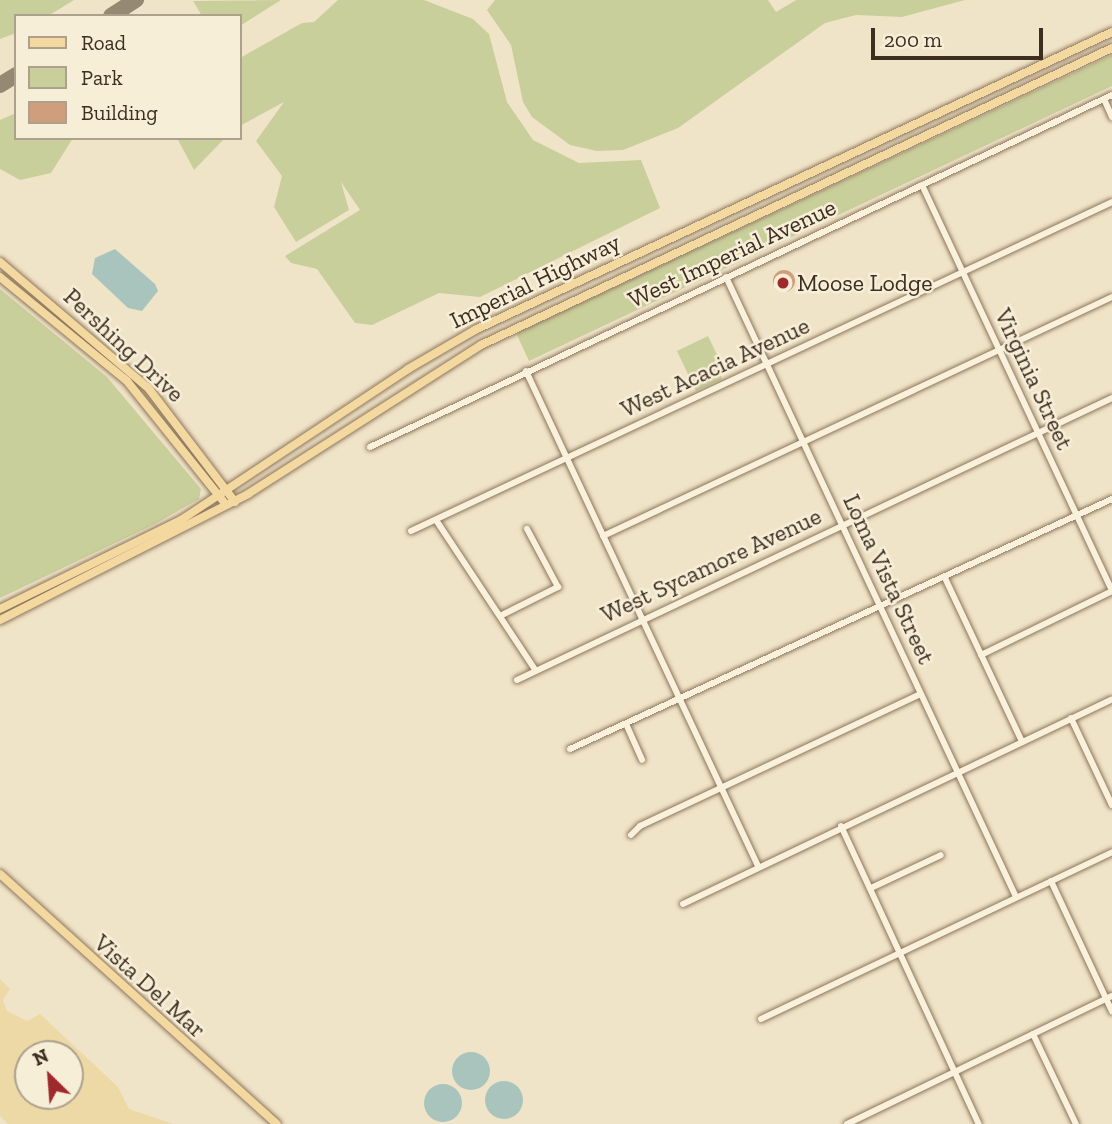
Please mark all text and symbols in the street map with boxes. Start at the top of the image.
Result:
legend [14,14,242,140]
scale bar [874,14,1046,58]
text: 200 m [884,27,942,52]
text: Road [81,30,126,55]
text: Park [81,65,123,90]
text: Building [81,100,158,125]
street label: West Imperial Avenue [623,192,841,314]
street label: Imperial Highway [445,227,625,335]
place label: Moose Lodge [797,269,932,297]
marker: Moose Lodge [775,275,791,291]
street label: Pershing Drive [58,282,190,408]
street label: Virginia Street [989,304,1079,454]
street label: West Acacia Avenue [615,310,815,424]
street label: Loma Vista Street [837,489,941,669]
street label: West Sycamore Avenue [596,501,826,629]
street label: Vista Del Mar [88,928,212,1044]
north arrow [14,1040,84,1110]
text: N [29,1044,52,1071]

